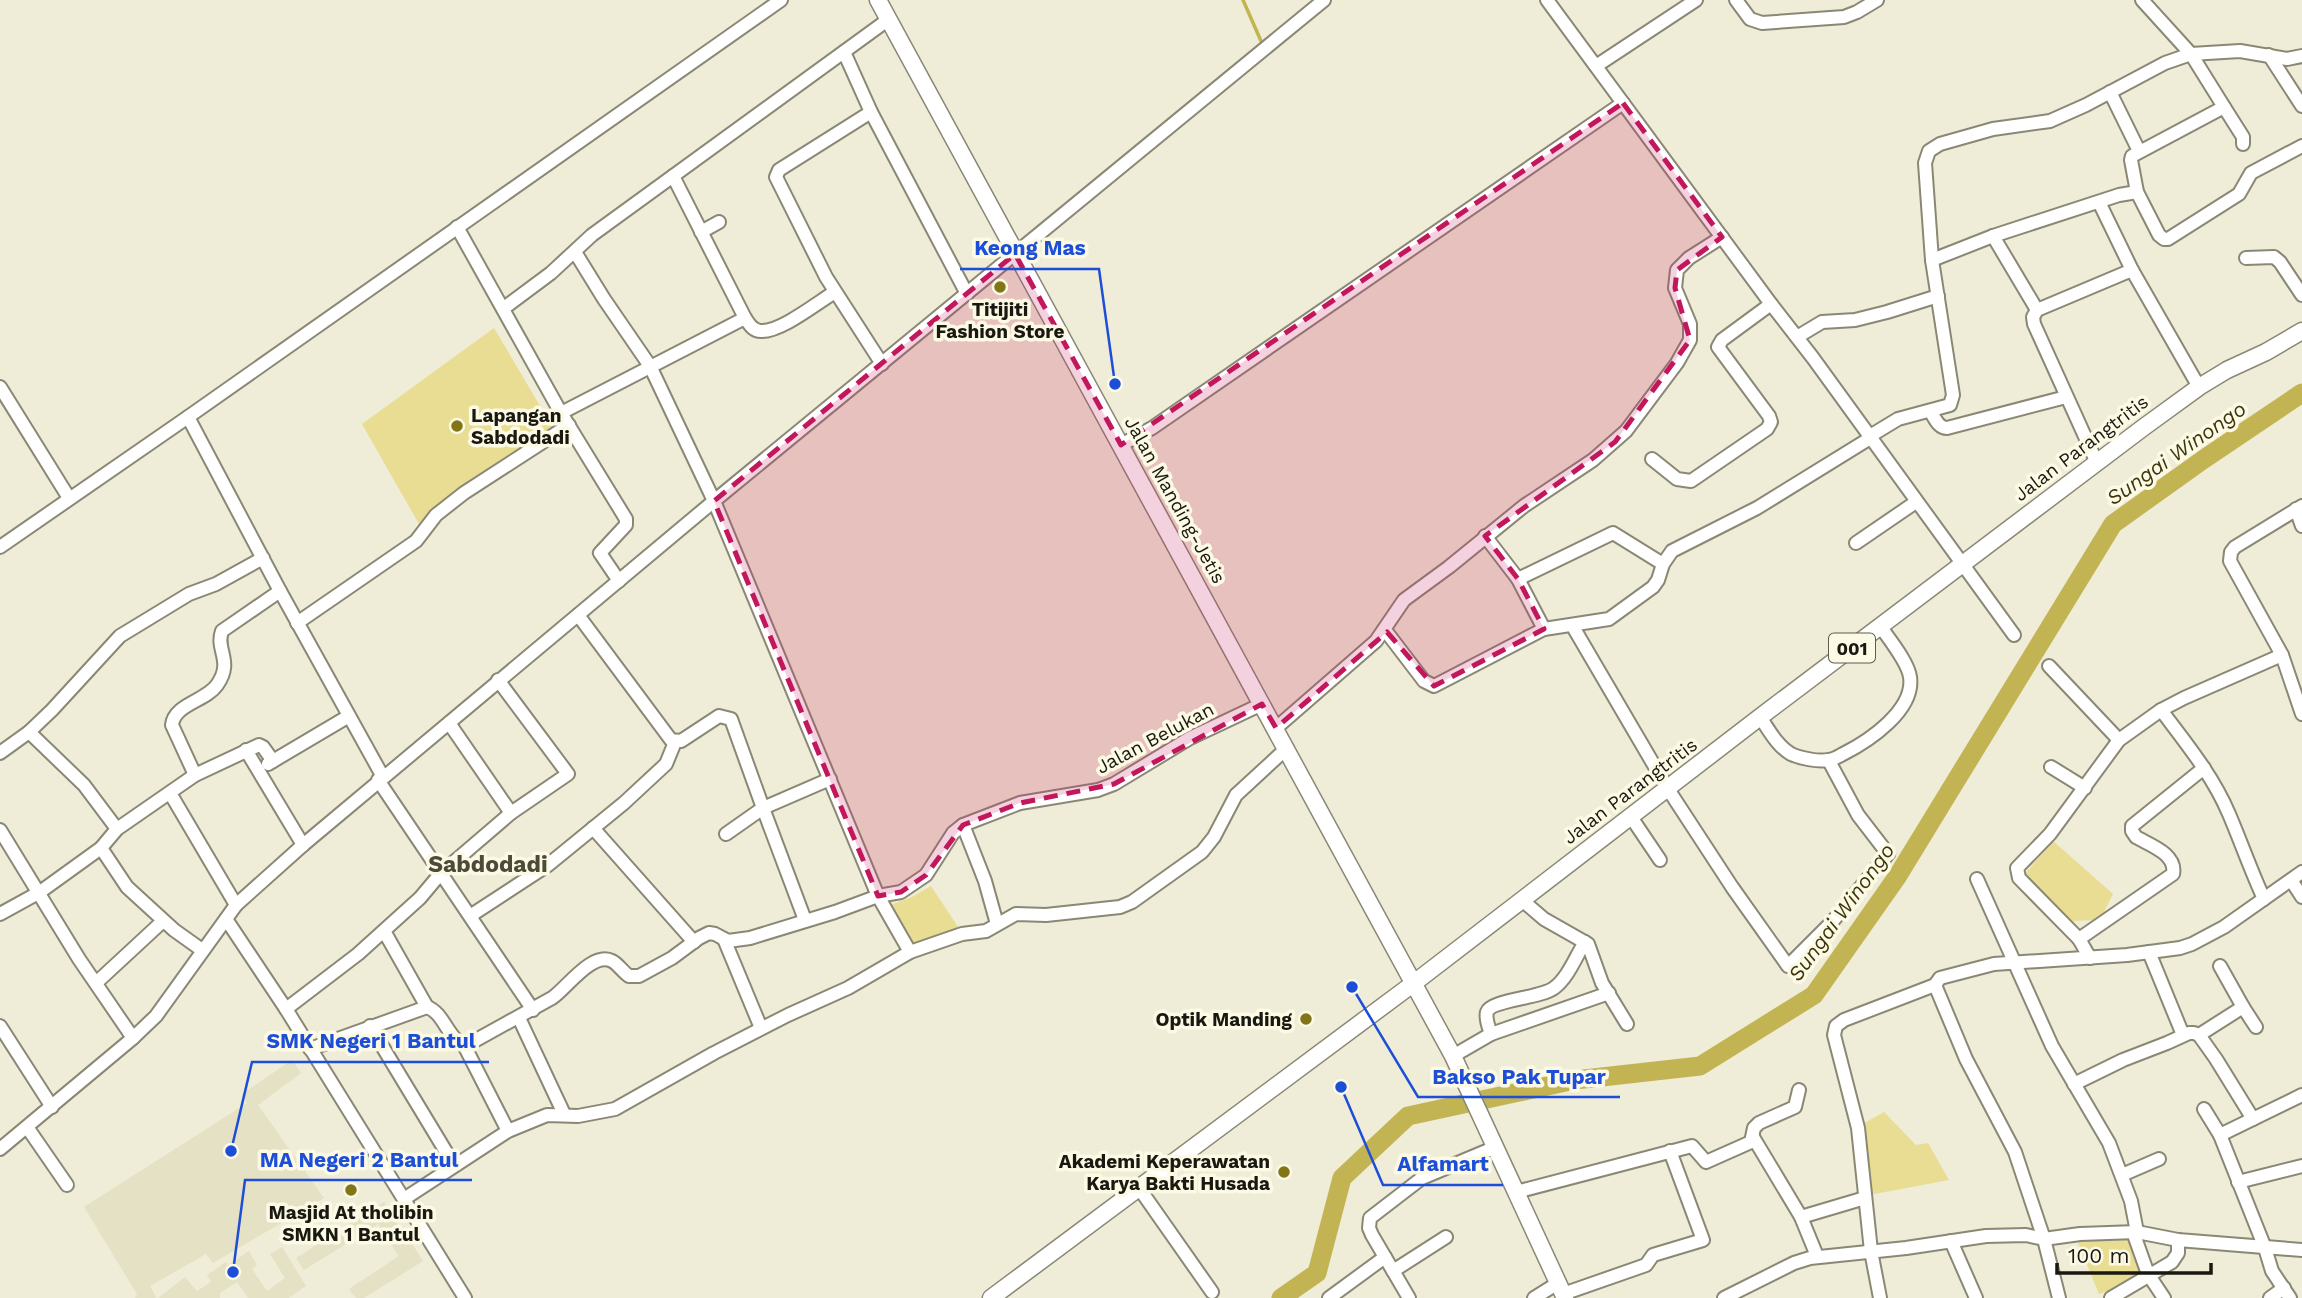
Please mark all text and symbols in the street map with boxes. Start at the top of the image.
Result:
callout: Keong Mas [960,227,1099,269]
text: Keong Mas [974,235,1086,260]
marker: Titijiti Fashion Store [992,279,1008,295]
place label: Titijiti Fashion Store [936,298,1064,343]
street label: Jalan Parangtritis [2009,390,2153,506]
water label: Sungai Winongo [2102,396,2250,510]
place label: Lapangan Sabdodadi [471,404,570,449]
street label: Jalan Manding-Jetis [1120,412,1230,588]
marker: Lapangan Sabdodadi [449,418,465,434]
road number: 001 [1829,634,1875,662]
street label: Jalan Belukan [1092,697,1218,779]
street label: Jalan Parangtritis [1558,733,1702,849]
water label: Sungai Winongo [1783,838,1899,986]
district label: Sabdodadi [428,851,548,878]
place label: Optik Manding [1155,1008,1292,1031]
marker: Optik Manding [1298,1011,1314,1027]
callout: SMK Negeri 1 Bantul [252,1020,489,1062]
text: SMK Negeri 1 Bantul [266,1028,476,1053]
callout: Bakso Pak Tupar [1418,1055,1620,1097]
text: Bakso Pak Tupar [1432,1064,1606,1089]
callout: MA Negeri 2 Bantul [245,1138,472,1180]
callout: Alfamart [1383,1143,1503,1185]
text: MA Negeri 2 Bantul [260,1147,458,1172]
place label: Akademi Keperawatan Karya Bakti Husada [1059,1150,1270,1195]
text: Alfamart [1397,1151,1489,1176]
marker: Akademi Keperawatan Karya Bakti Husada [1276,1164,1292,1180]
marker: Masjid At tholibin SMKN 1 Bantul [343,1182,359,1198]
place label: Masjid At tholibin SMKN 1 Bantul [269,1201,433,1246]
scale bar [2057,1232,2211,1276]
text: 100 m [2068,1243,2130,1268]

